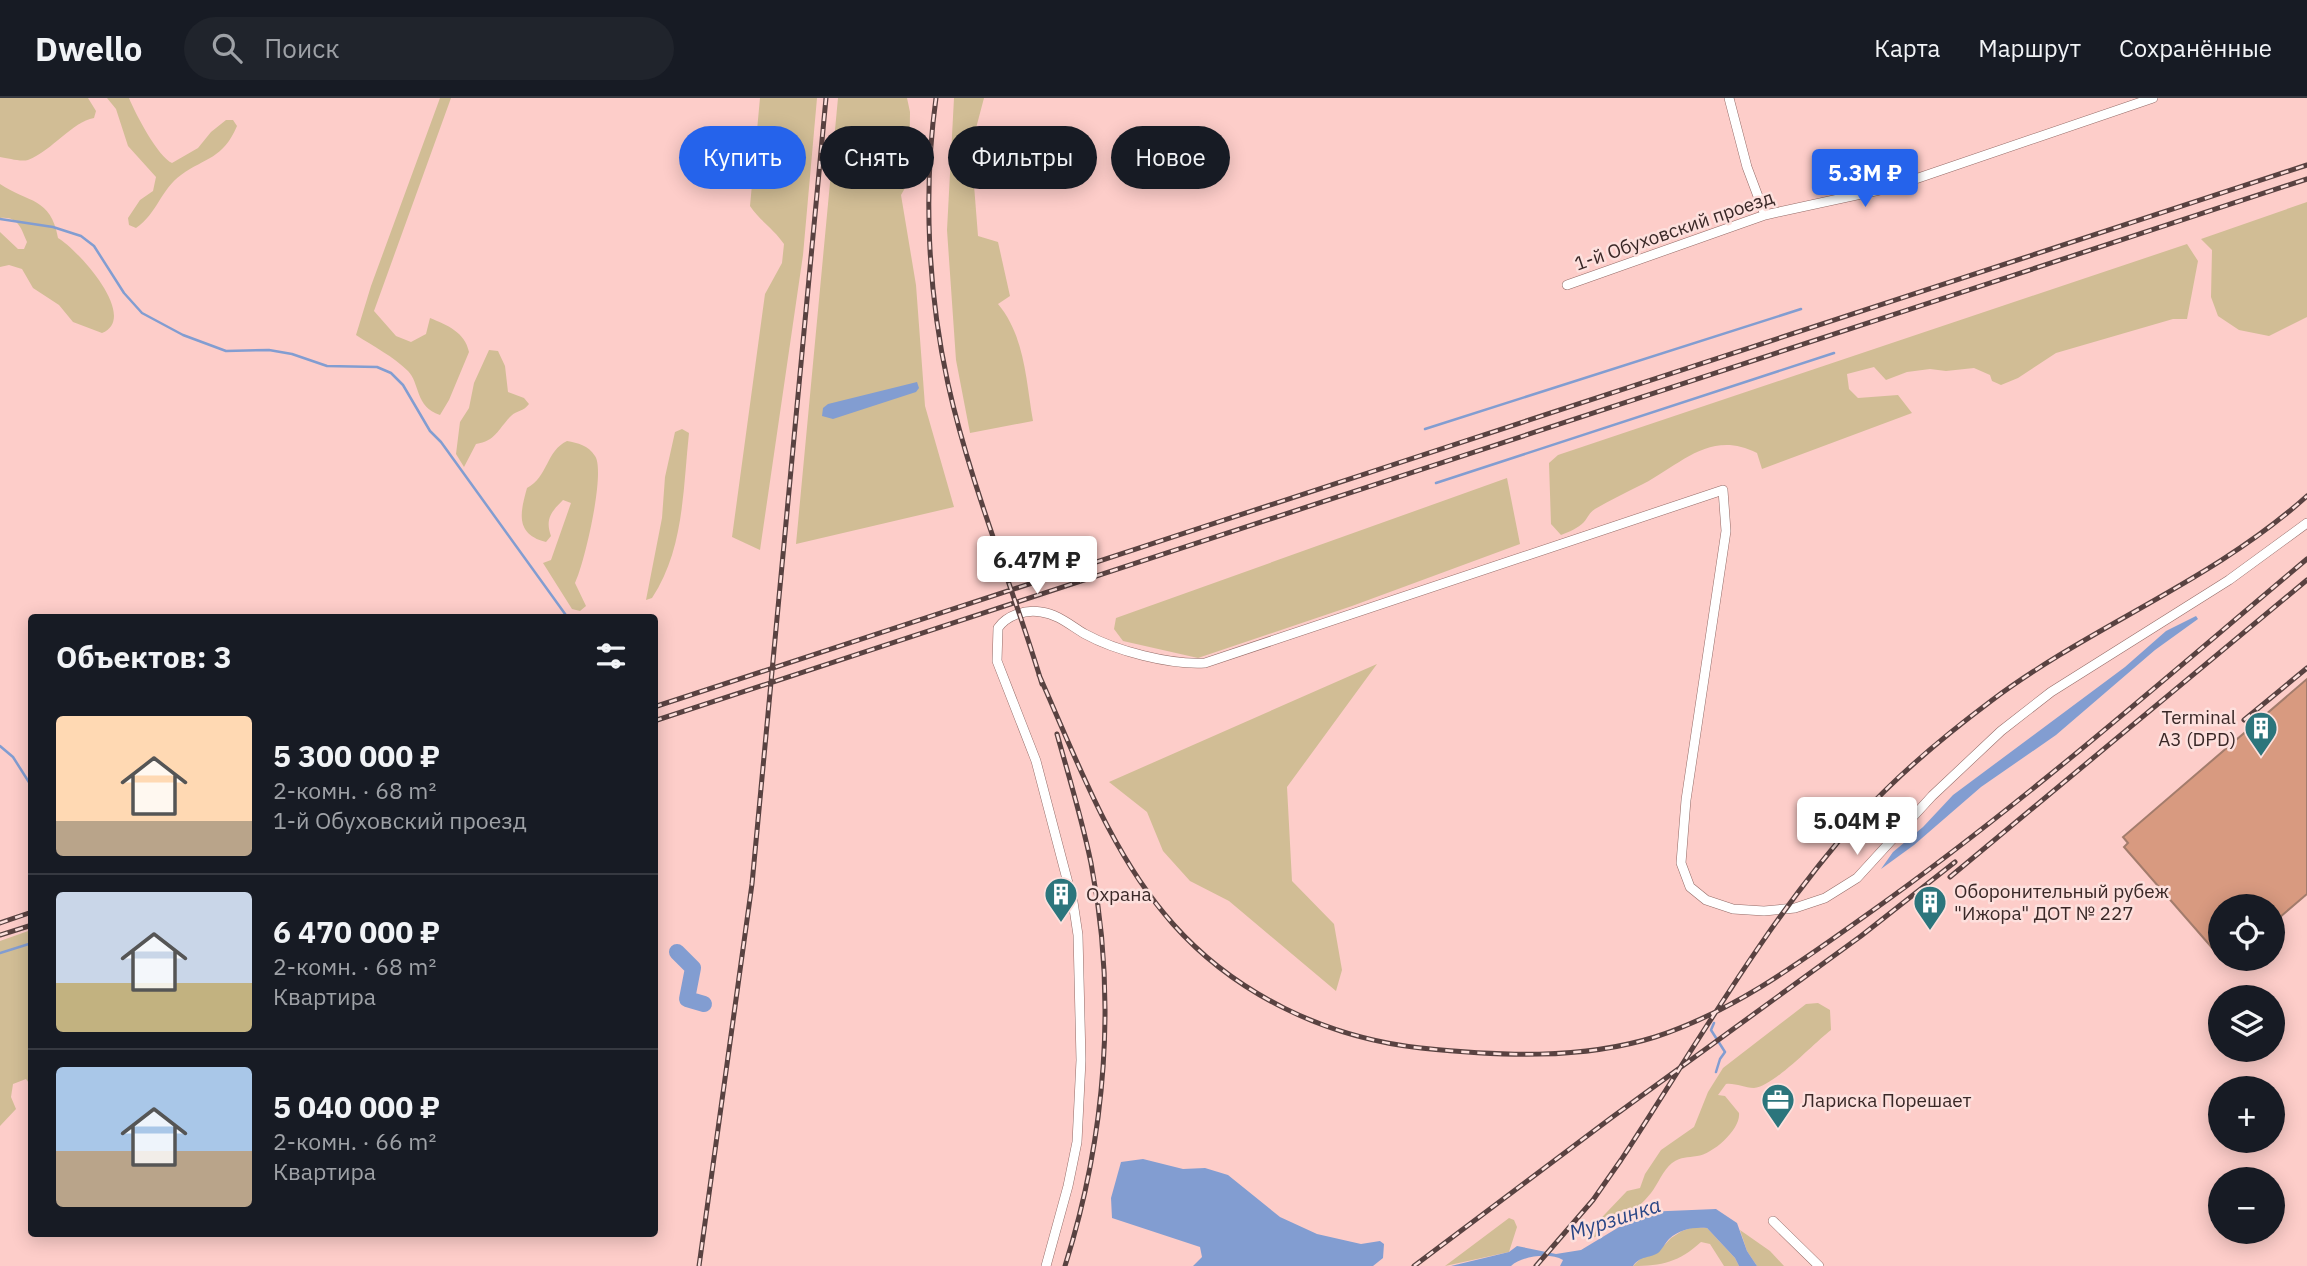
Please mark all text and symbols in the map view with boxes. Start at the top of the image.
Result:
search box [184,17,674,80]
text: Dwello [35,27,142,70]
icon: search [208,29,246,67]
text: Поиск [264,31,340,65]
text: Карта [1874,32,1940,64]
text: Маршрут [1978,32,2081,64]
text: Сохранённые [2119,32,2272,64]
chip: Купить [679,126,806,189]
chip: Снять [820,126,934,189]
chip: Фильтры [948,126,1097,189]
chip: Новое [1111,126,1230,189]
pin: 5.3M ₽ [1808,150,1922,209]
text: 5.3M ₽ [1828,157,1902,187]
street label: 1-й Обуховский проезд [1571,185,1777,275]
pin: 6.47M ₽ [972,536,1102,596]
text: 6.47M ₽ [993,544,1081,574]
text: Объектов: 3 [56,637,232,676]
icon: filters [592,637,630,675]
place label: Terminal A3 (DPD) [2158,705,2236,751]
building icon: Terminal A3 (DPD) [2242,709,2280,758]
text: 5 300 000 ₽ [273,736,440,775]
icon: home [112,744,196,828]
text: 2-комн. · 68 m² [273,775,436,805]
pin: 5.04M ₽ [1792,798,1922,857]
text: 1-й Обуховский проезд [273,805,527,835]
text: 5.04M ₽ [1813,805,1901,835]
building icon: Охрана [1042,875,1080,924]
place label: Оборонительный рубеж "Ижора" ДОТ № 227 [1954,879,2169,925]
place label: Охрана [1086,882,1152,906]
building icon: Оборонительный рубеж "Ижора" ДОТ № 227 [1911,883,1949,932]
map controls [2208,894,2285,1244]
button: locate [2208,894,2285,971]
text: 6 470 000 ₽ [273,912,440,951]
icon: home [112,920,196,1004]
text: 2-комн. · 68 m² [273,951,436,981]
text: Квартира [273,981,376,1011]
button: layers [2208,985,2285,1062]
button: + [2208,1076,2285,1153]
office icon: Лариска Порешает [1759,1081,1797,1130]
text: 5 040 000 ₽ [273,1087,440,1126]
place label: Лариска Порешает [1802,1088,1972,1112]
icon: home [112,1095,196,1179]
text: 2-комн. · 66 m² [273,1126,436,1156]
text: Квартира [273,1156,376,1186]
button: − [2208,1167,2285,1244]
water label: Мурзинка [1565,1190,1664,1246]

